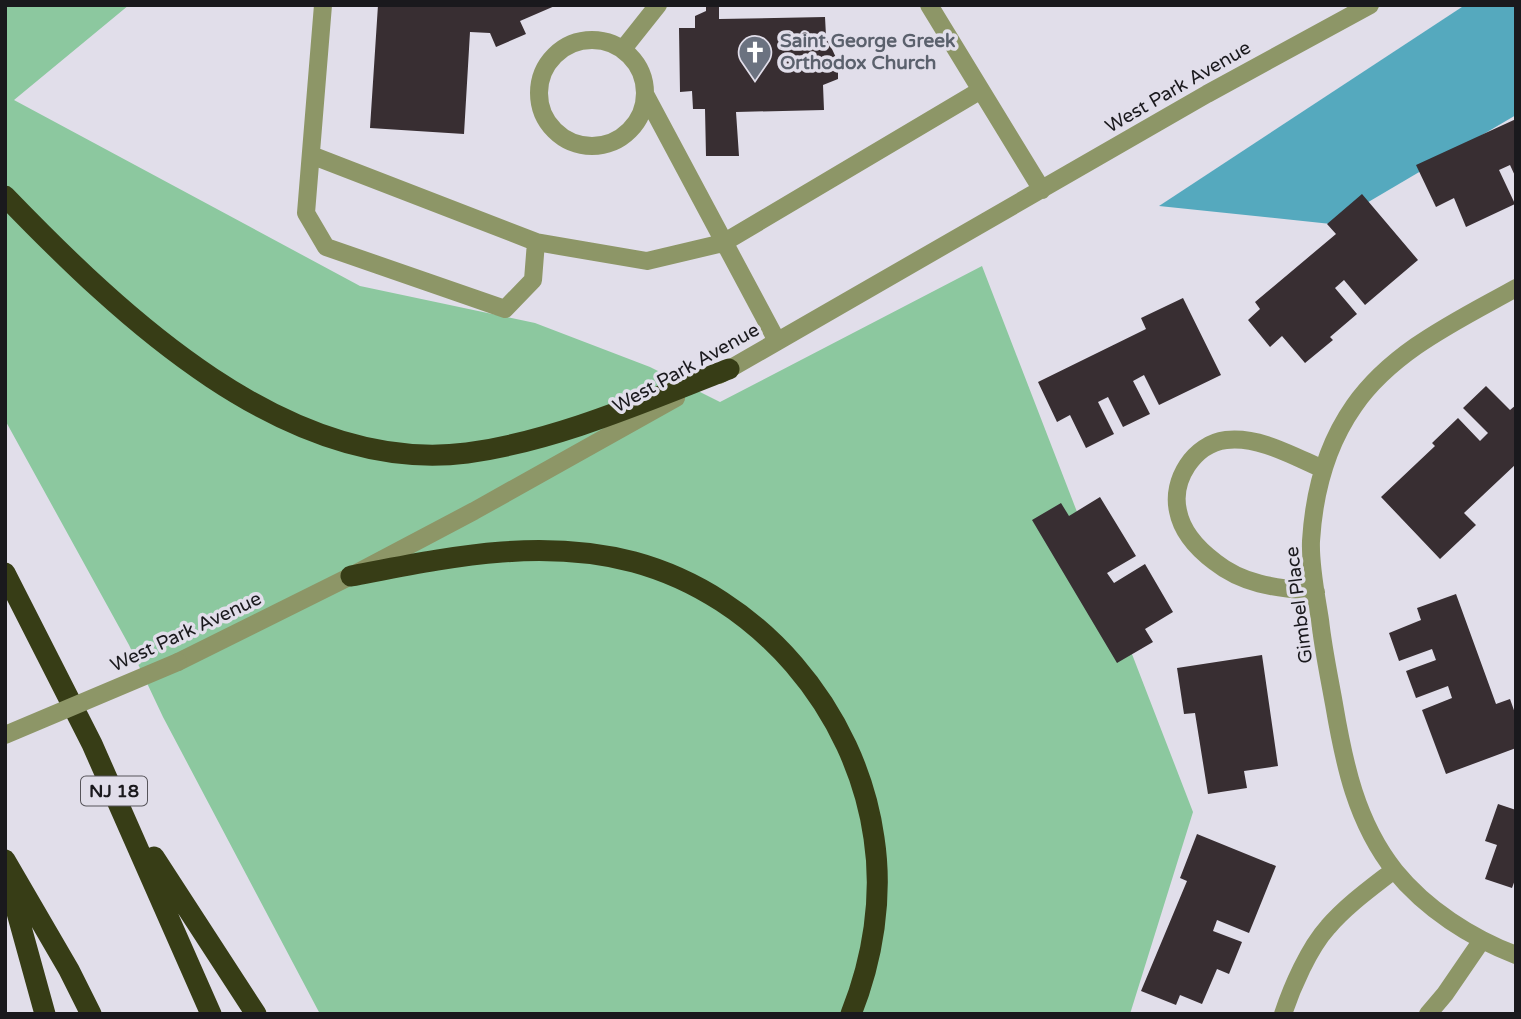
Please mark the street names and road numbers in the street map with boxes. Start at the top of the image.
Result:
street label: West Park Avenue [1102,37,1254,137]
street label: West Park Avenue [609,319,763,417]
street label: Gimbel Place [1281,545,1317,665]
street label: West Park Avenue [107,587,265,677]
road number: NJ 18 [81,776,147,806]

